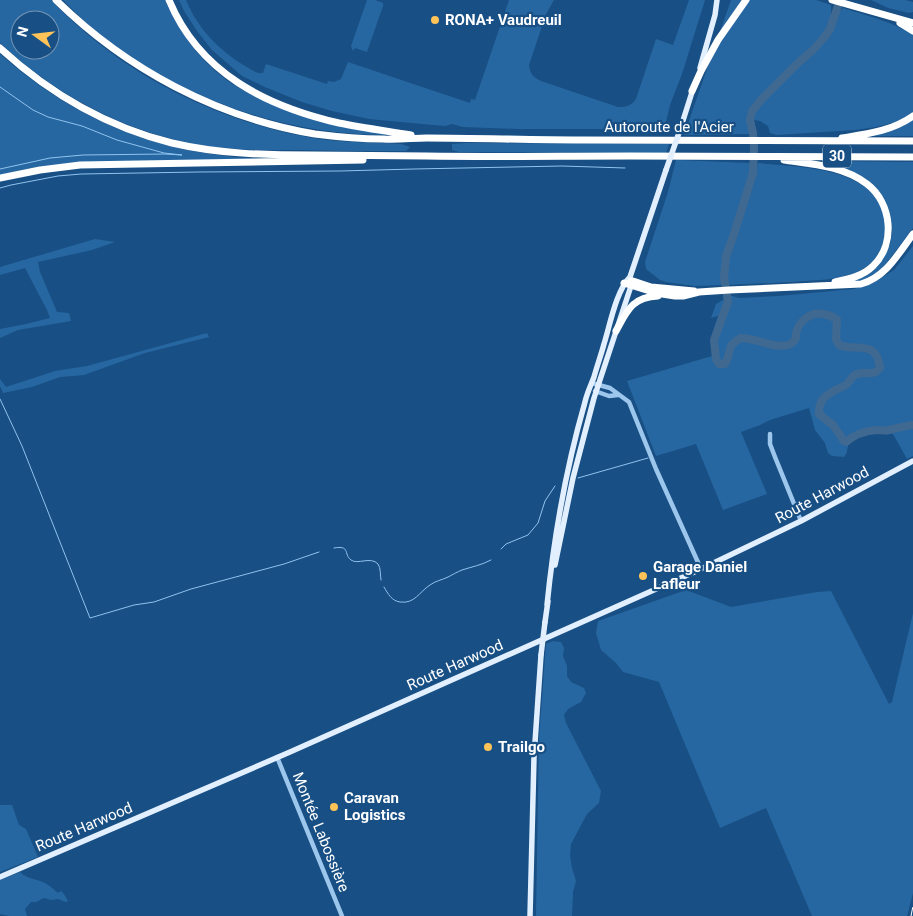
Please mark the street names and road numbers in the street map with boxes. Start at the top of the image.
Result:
street label: Autoroute de l'Acier [604,118,734,136]
road number: 30 [823,144,851,168]
street label: Route Harwood [772,463,872,527]
street label: Route Harwood [404,636,506,694]
street label: Montée Labossière [289,769,353,895]
street label: Route Harwood [33,798,135,856]

